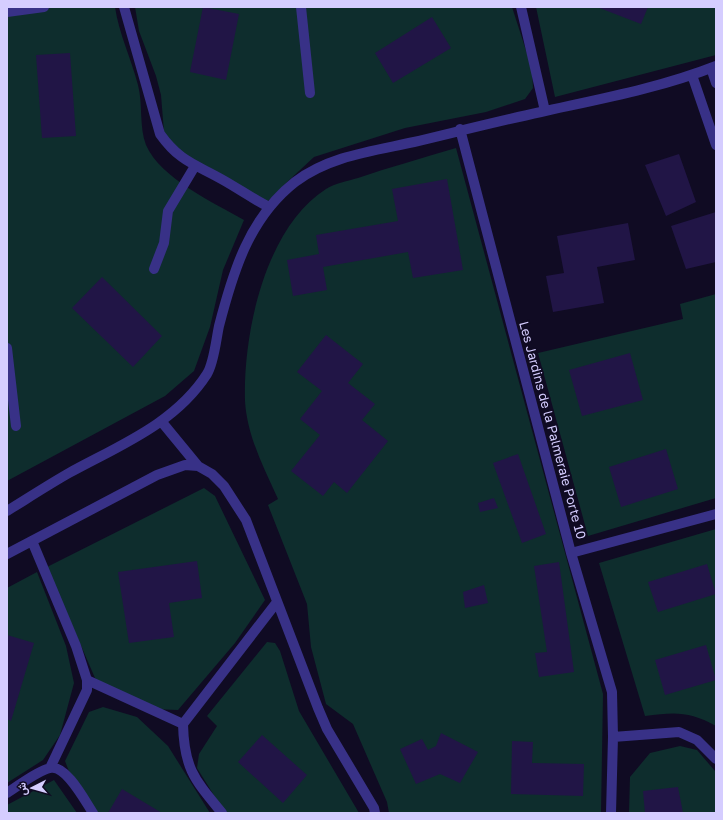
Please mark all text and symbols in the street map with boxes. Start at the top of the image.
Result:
street label: Les Jardins de la Palmeraie Porte 10 [516,319,590,541]
north arrow [12,768,52,808]
text: ش [14,782,30,796]

